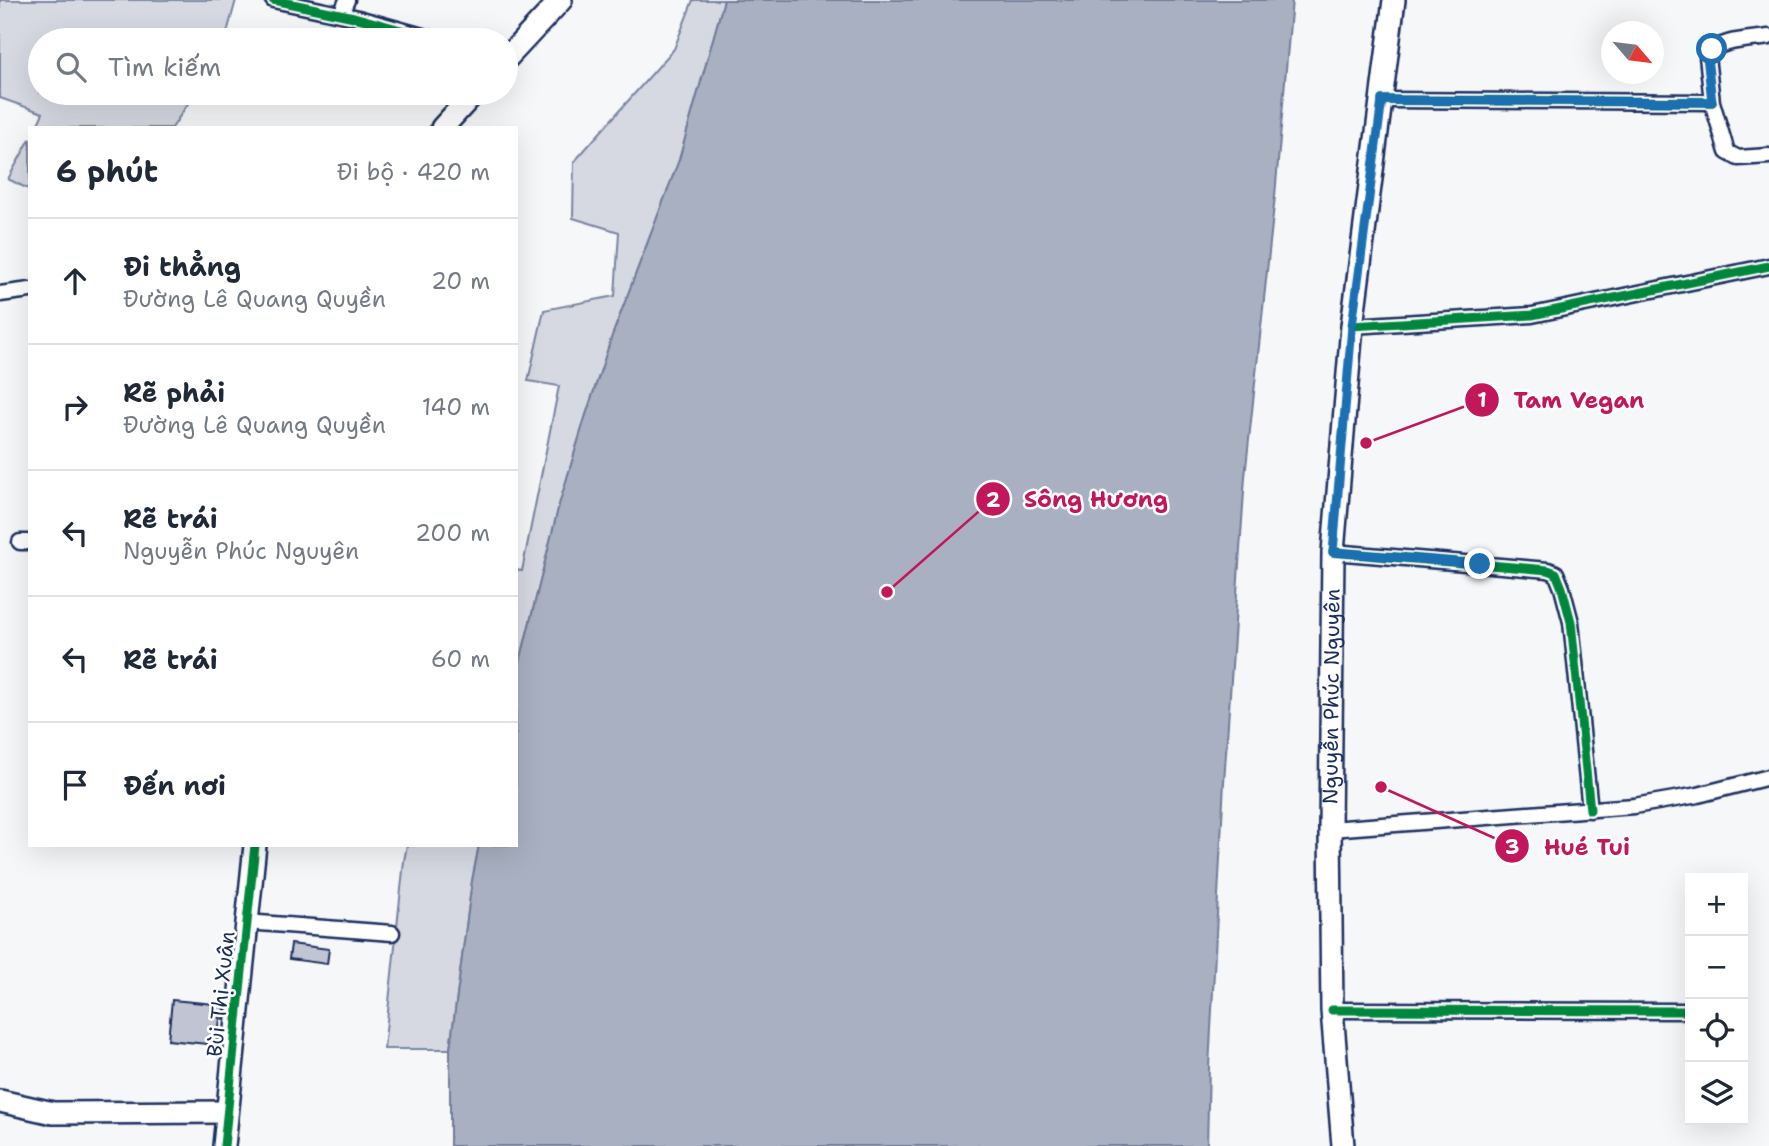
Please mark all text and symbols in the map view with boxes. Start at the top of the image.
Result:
north arrow [1601,21,1664,84]
search box [28,28,518,105]
route start [1696,33,1727,64]
icon: search [52,48,90,86]
text: Tìm kiếm [108,49,221,84]
text: 6 phút [56,151,158,192]
text: Đi bộ · 420 m [337,157,490,187]
text: Đi thẳng [123,249,241,284]
icon: ahead [56,262,94,300]
text: 20 m [431,266,490,296]
text: Đường Lê Quang Quyền [123,284,386,314]
text: Rẽ phải [123,375,225,410]
callout: Tam Vegan [1464,378,1658,422]
text: Tam Vegan [1514,385,1644,415]
text: 1 [1477,386,1487,414]
icon: right [56,388,94,426]
text: 140 m [422,392,490,422]
text: Đường Lê Quang Quyền [123,410,386,440]
callout: Sông Hương [975,477,1182,521]
text: Sông Hương [1024,484,1168,514]
text: 2 [986,486,1001,514]
text: Rẽ trái [123,501,218,536]
icon: left [56,514,94,552]
text: 200 m [415,518,490,548]
text: Nguyễn Phúc Nguyên [123,536,359,566]
route end [1464,548,1495,579]
street label: Nguyễn Phúc Nguyên [1316,588,1347,804]
icon: left [56,640,94,678]
text: Rẽ trái [123,642,218,677]
text: 60 m [431,644,490,674]
icon: arrive [56,766,94,804]
text: Đến nơi [123,768,226,803]
callout: Hué Tui [1495,824,1644,868]
text: Hué Tui [1544,832,1630,862]
text: 3 [1505,833,1519,861]
map controls [1685,873,1748,1125]
button: + [1685,873,1748,936]
street label: Bùi Thị Xuân [200,930,242,1058]
button: − [1685,936,1748,999]
button: locate [1685,999,1748,1062]
button: layers [1685,1062,1748,1125]

